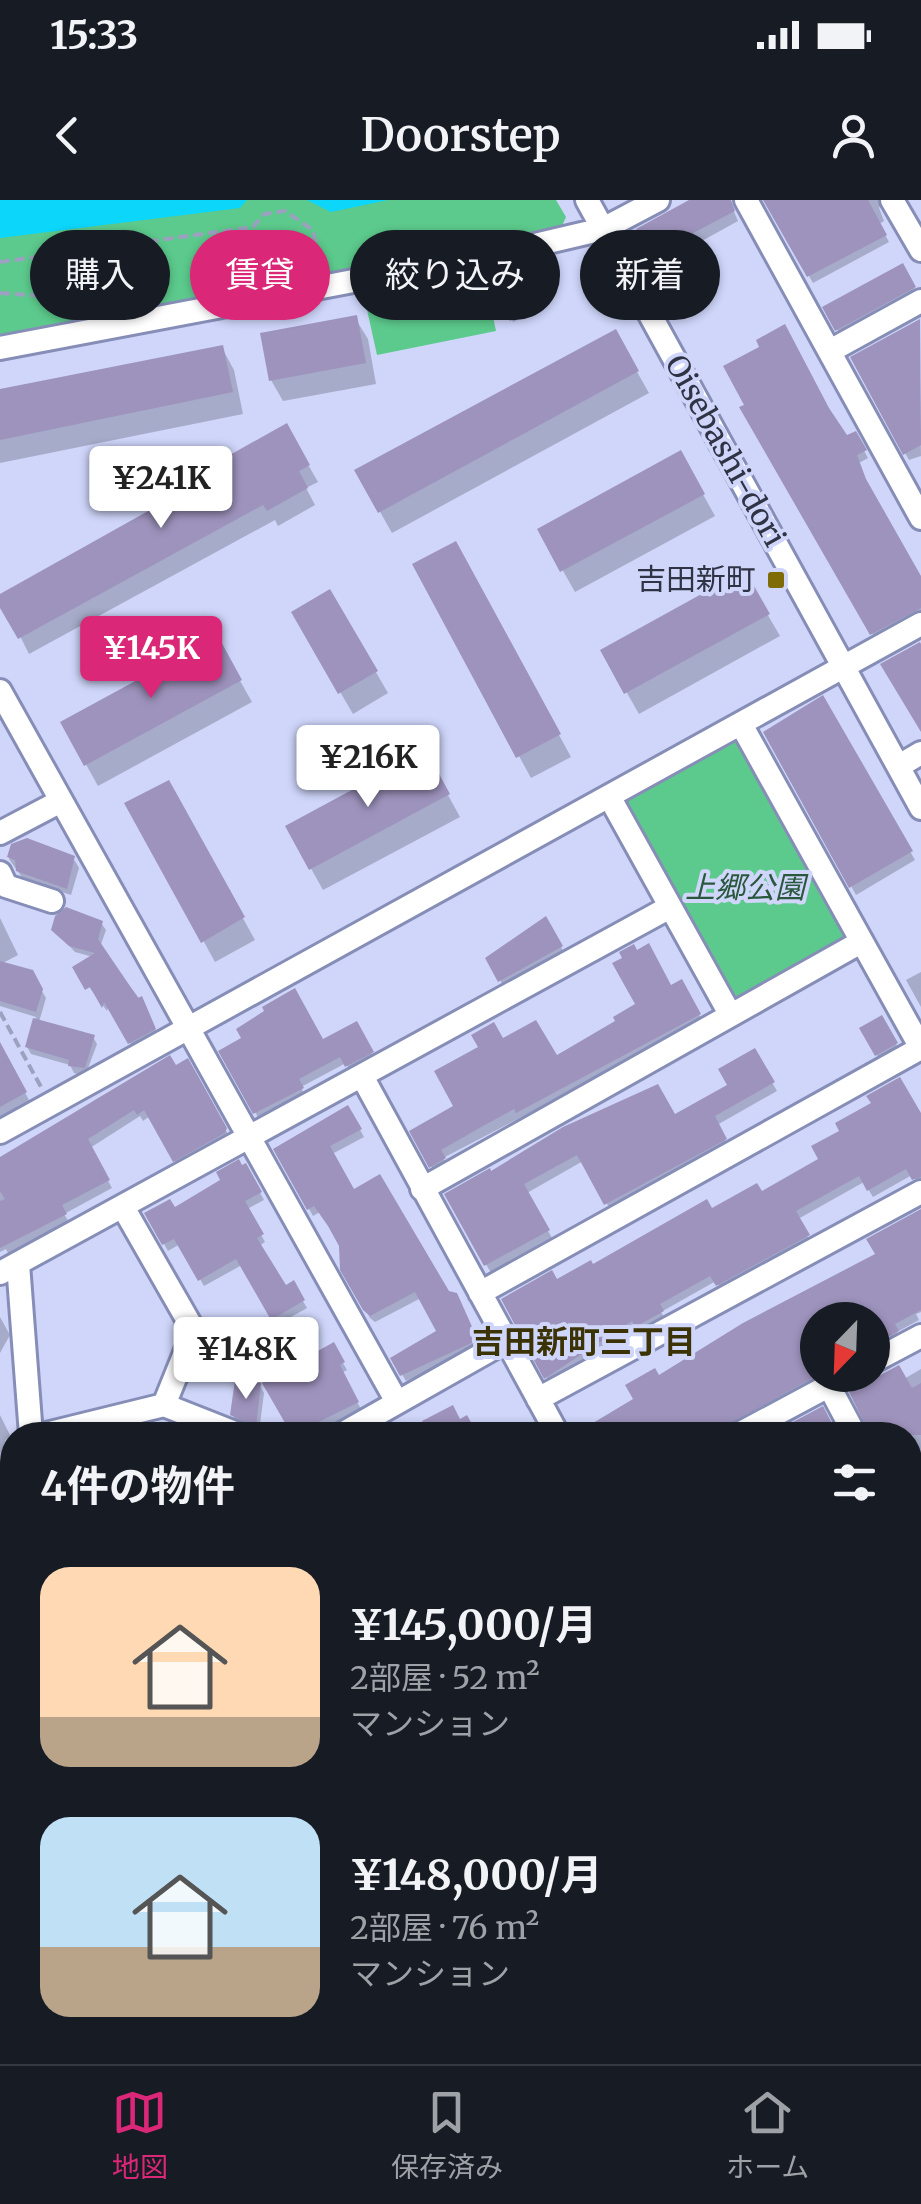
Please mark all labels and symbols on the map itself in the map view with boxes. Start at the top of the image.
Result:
street label: Oisebashi-dori [658,348,794,553]
pin: ¥241K [91,446,231,531]
place label: 吉田新町 [636,560,756,598]
marker: 吉田新町 [765,569,787,591]
pin: ¥145K [81,616,221,701]
pin: ¥216K [298,725,438,810]
park label: 上郷公園 [685,868,809,906]
north arrow [800,1302,890,1392]
pin: ¥148K [176,1317,316,1402]
district label: 吉田新町三丁目 [472,1322,696,1362]

